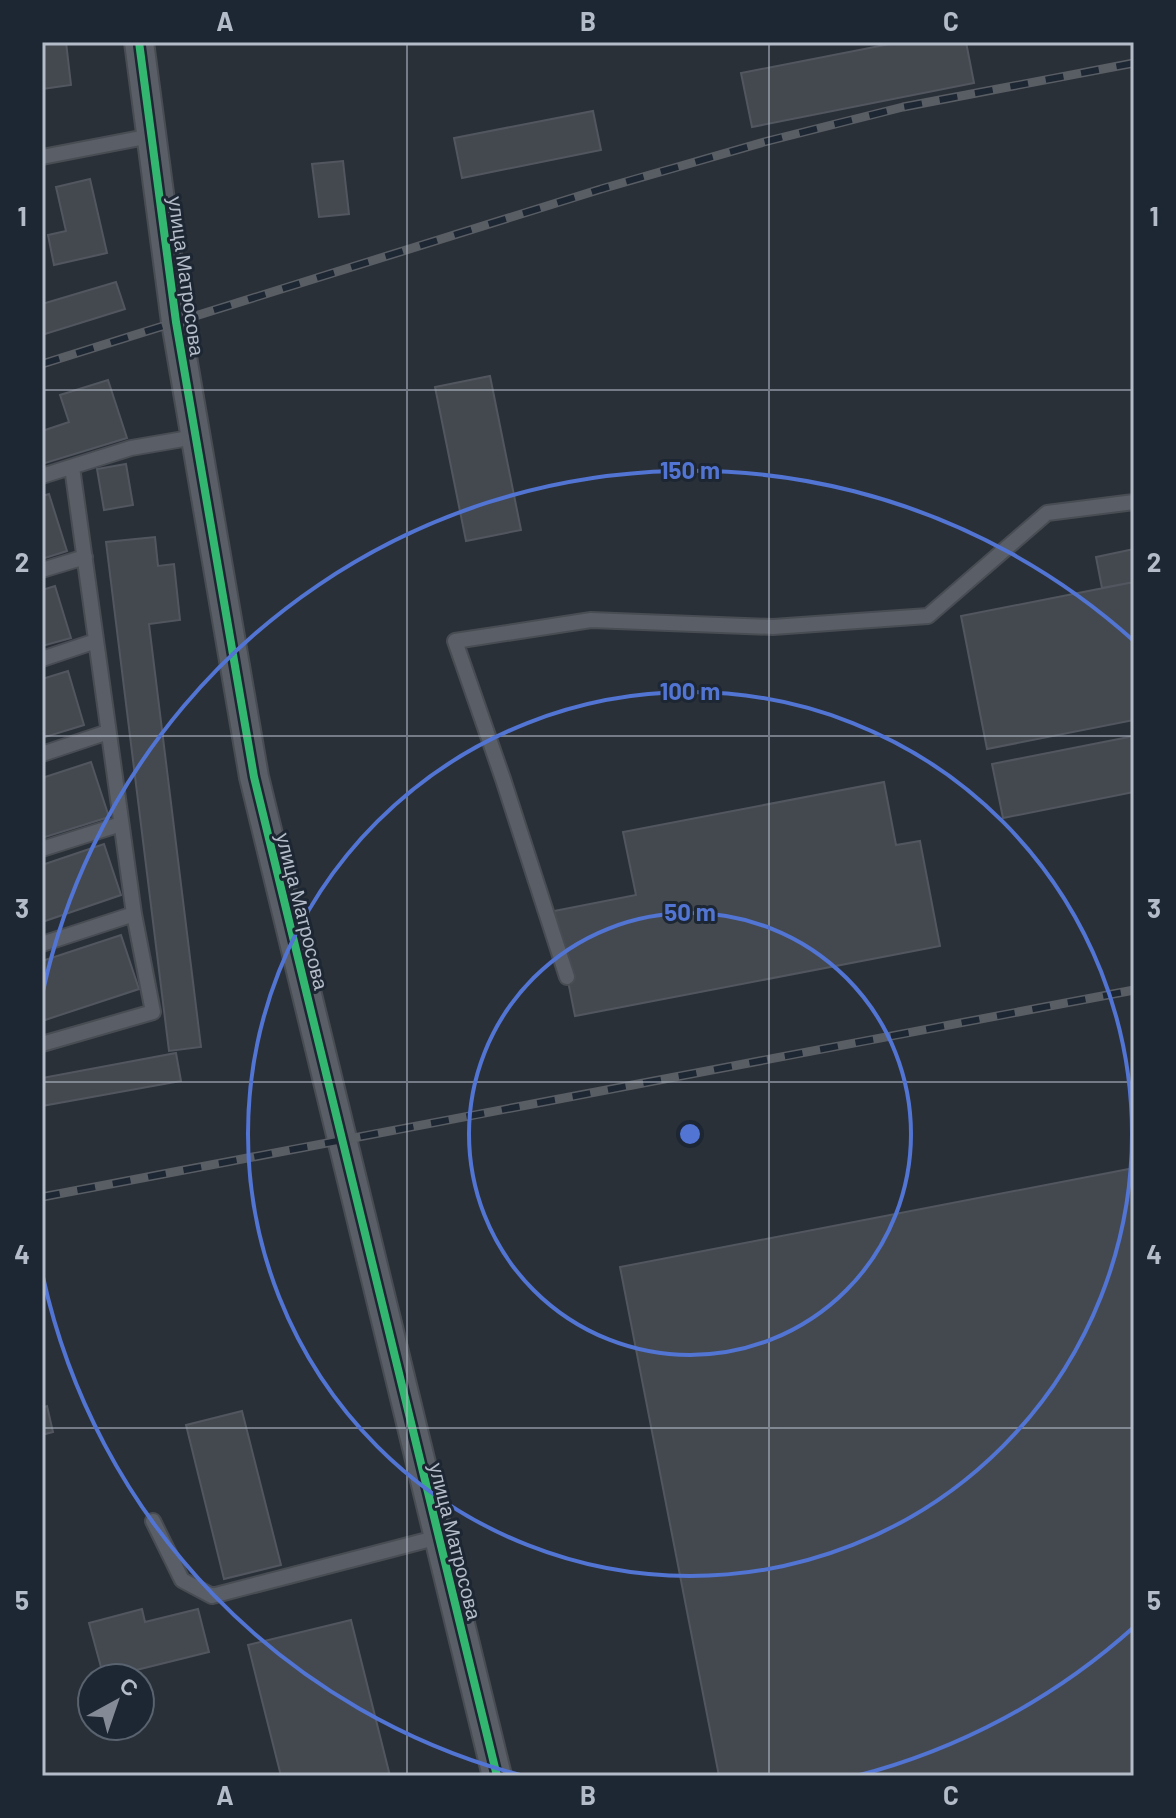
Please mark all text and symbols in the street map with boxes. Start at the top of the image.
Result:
text: A [216,5,234,36]
text: B [580,5,596,36]
text: C [943,5,959,36]
street label: улица Матросова [164,195,210,358]
text: 1 [17,200,27,231]
text: 1 [1149,200,1159,231]
text: 150 m [660,455,720,484]
text: 2 [15,546,29,577]
text: 2 [1147,546,1161,577]
text: 100 m [660,676,720,705]
street label: улица Матросова [272,830,334,993]
text: 3 [15,892,29,923]
text: 3 [1147,892,1161,923]
text: 50 m [664,897,716,926]
centre of rings [676,1120,704,1148]
text: 4 [14,1238,30,1269]
text: 4 [1146,1238,1162,1269]
street label: улица Матросова [425,1460,487,1623]
text: 5 [15,1584,29,1615]
text: 5 [1147,1584,1161,1615]
north arrow [76,1662,156,1742]
text: С [115,1671,144,1701]
text: A [216,1779,234,1810]
text: B [580,1779,596,1810]
text: C [943,1779,959,1810]

